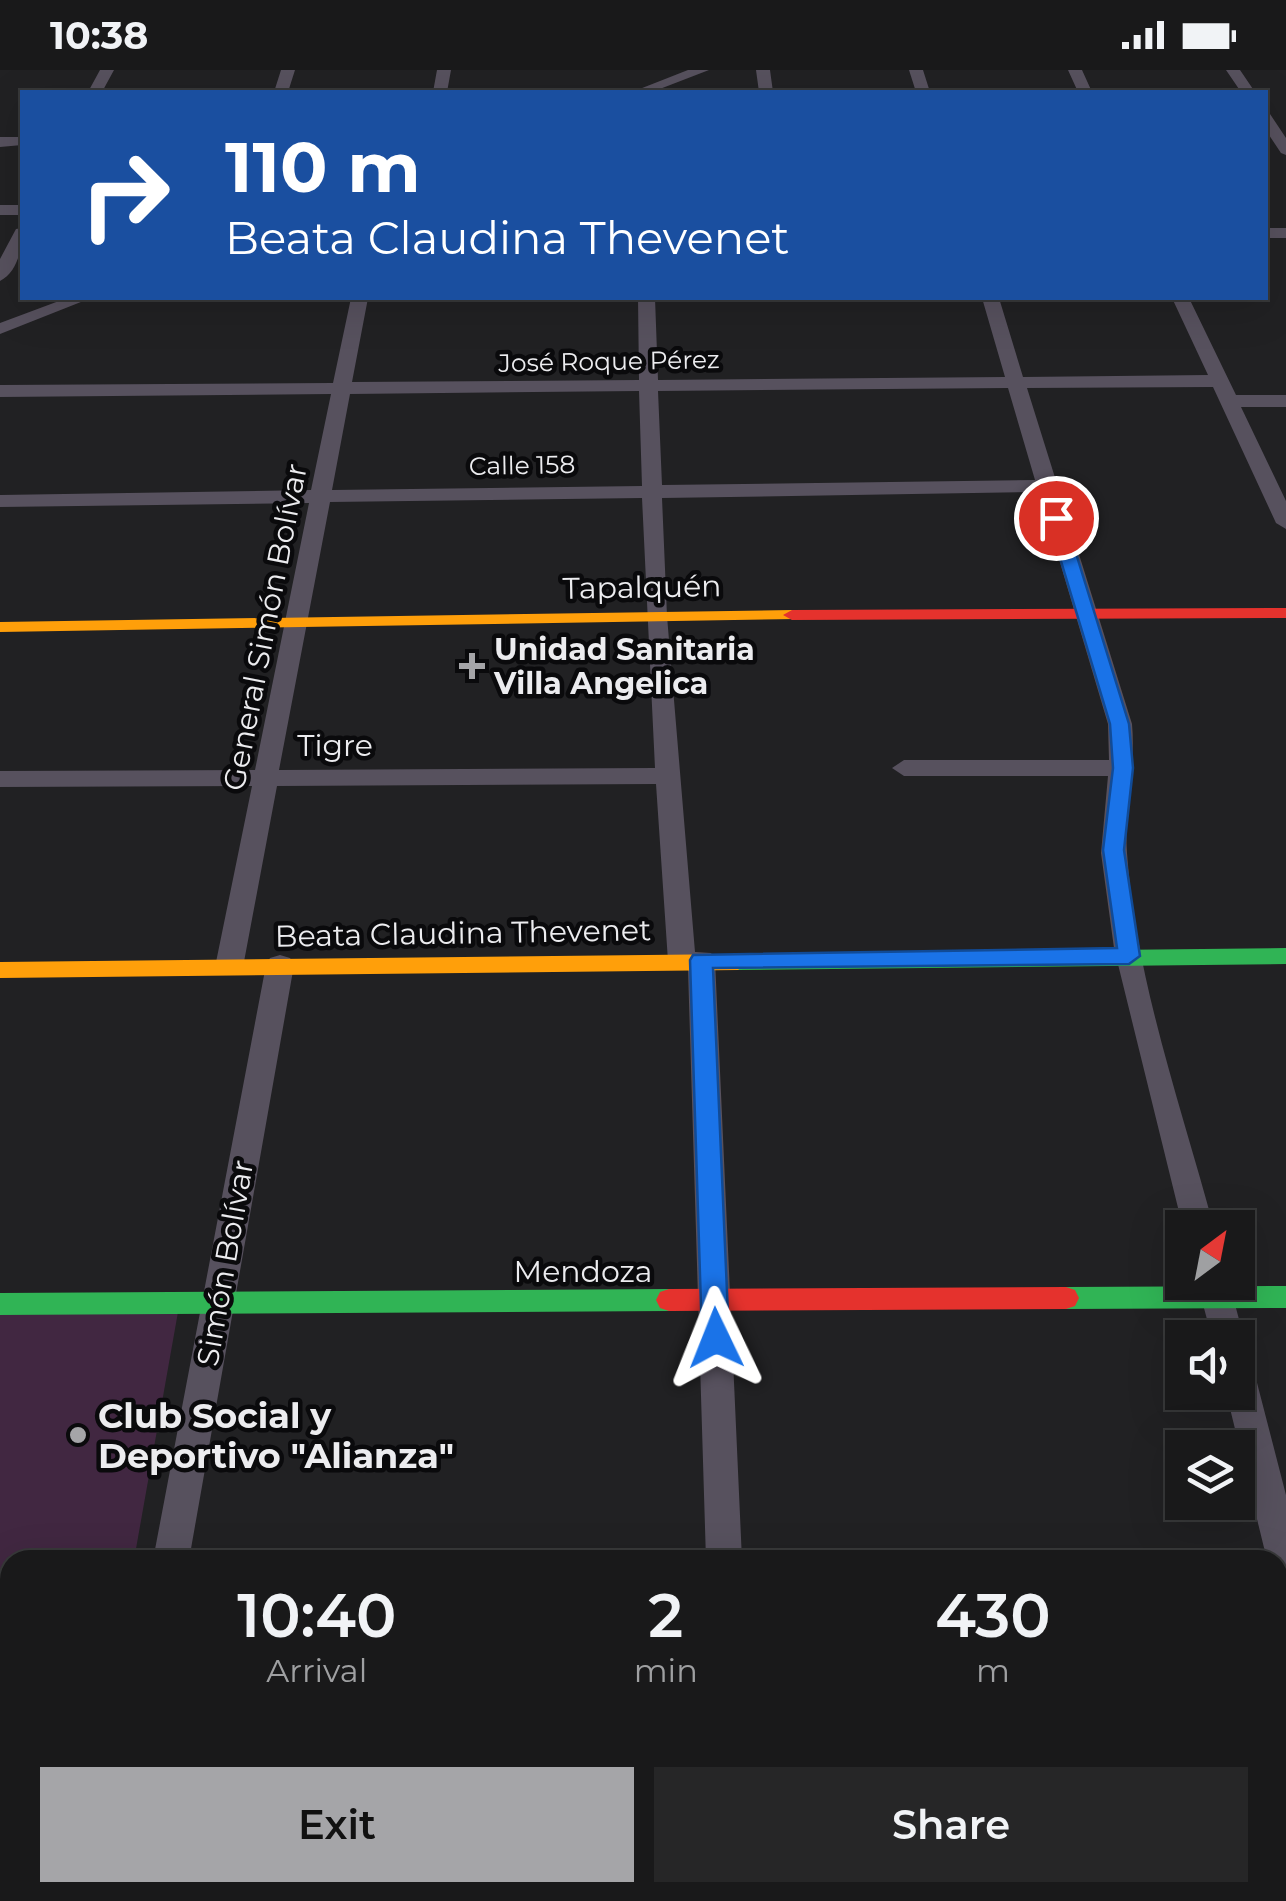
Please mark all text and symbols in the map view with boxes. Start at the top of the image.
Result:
text: 10:38 [50,12,148,59]
text: 110 m [225,124,421,210]
icon: right [60,130,190,260]
text: Beata Claudina Thevenet [225,210,790,265]
street label: José Roque Pérez [497,344,720,378]
street label: Calle 158 [468,449,576,481]
street label: General Simón Bolívar [215,460,315,794]
pin [1014,476,1099,561]
icon: arrive [1029,491,1084,546]
street label: Tapalquén [562,567,722,607]
place label: Unidad Sanitaria Villa Angelica [493,631,755,702]
marker: Unidad Sanitaria Villa Angelica [459,653,485,679]
street label: Tigre [297,727,373,764]
street label: Beata Claudina Thevenet [274,911,652,955]
street label: Simón Bolívar [189,1157,261,1369]
north arrow [1165,1210,1255,1300]
map controls [1165,1210,1255,1520]
street label: Mendoza [514,1253,652,1290]
position arrow [664,1286,768,1390]
button: sound [1165,1320,1255,1410]
place label: Club Social y Deportivo "Alianza" [98,1394,454,1477]
marker: Club Social y Deportivo "Alianza" [67,1424,89,1446]
button: layers [1165,1430,1255,1520]
text: 10:40 [237,1579,396,1652]
text: 2 [648,1579,683,1652]
text: 430 [935,1579,1051,1652]
text: Arrival [266,1651,367,1690]
text: min [634,1651,698,1690]
text: m [976,1651,1010,1690]
button: Exit [40,1767,634,1882]
button: Share [654,1767,1248,1882]

